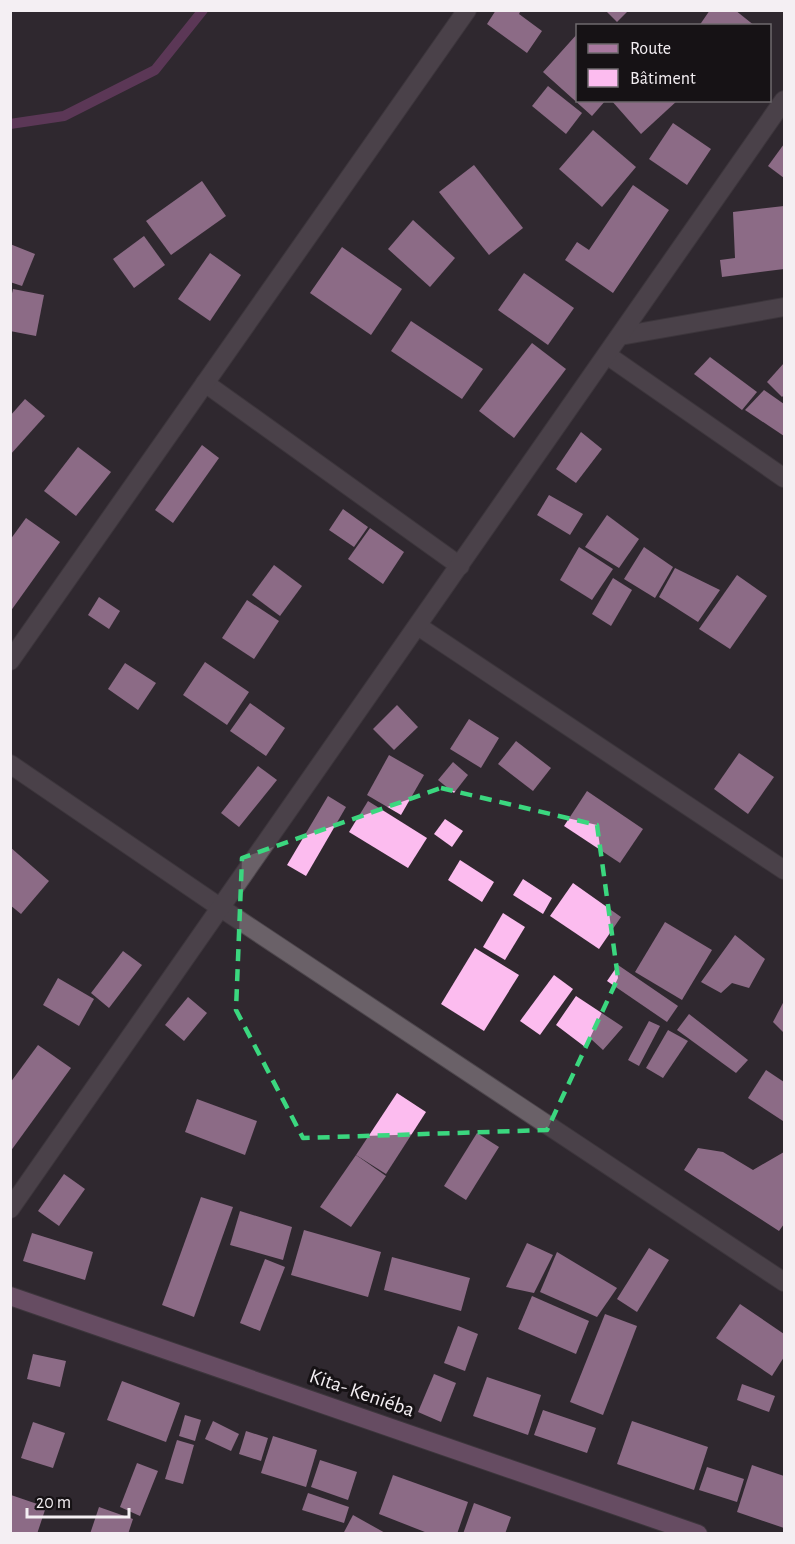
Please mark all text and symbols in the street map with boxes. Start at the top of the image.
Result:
legend [576,24,771,102]
text: Route [630,40,671,58]
text: Bâtiment [630,70,696,88]
street label: Kita- Keniéba [307,1365,418,1421]
scale bar [27,1481,129,1519]
text: 20 m [36,1494,71,1512]

